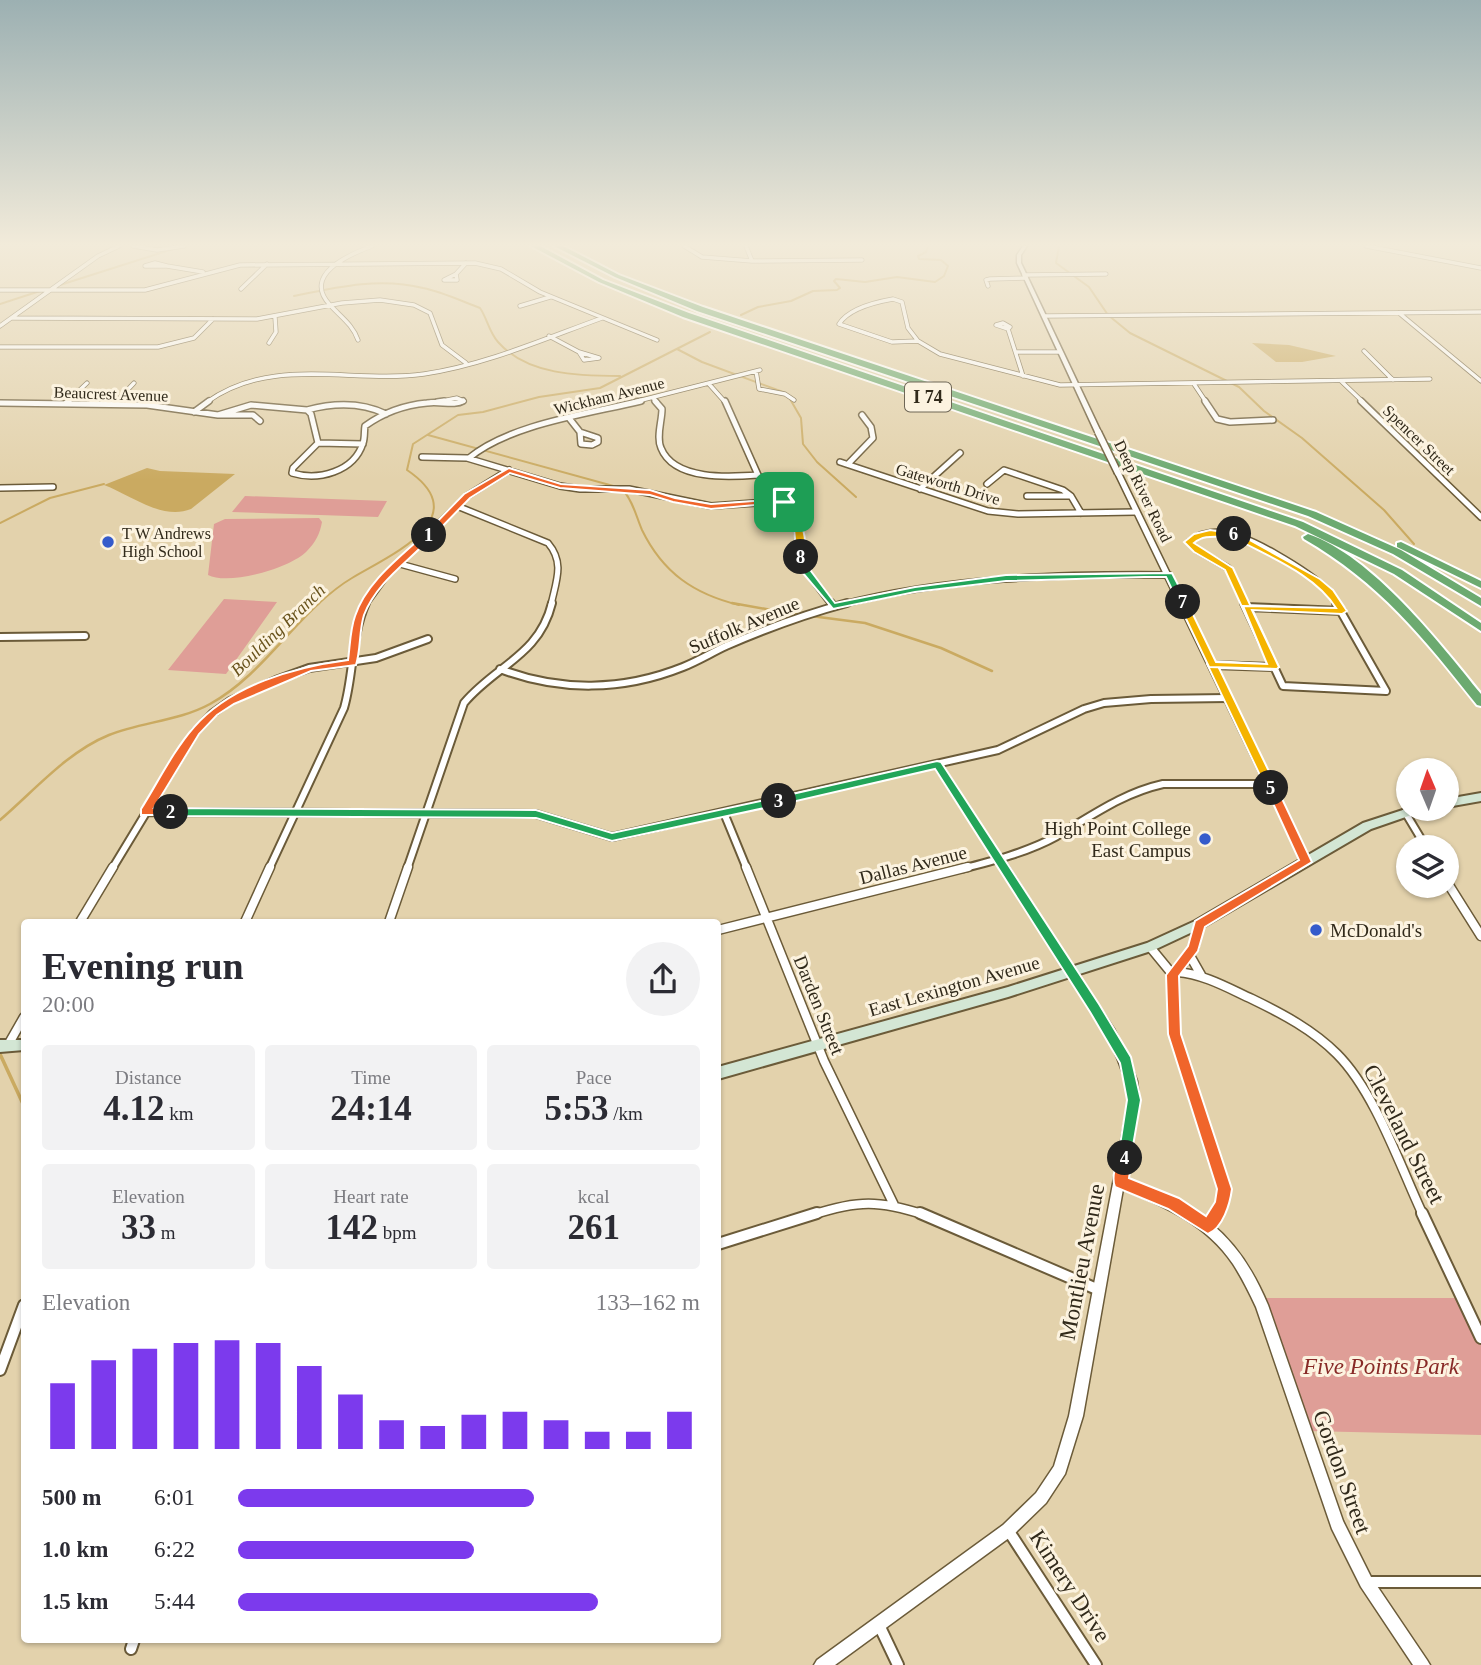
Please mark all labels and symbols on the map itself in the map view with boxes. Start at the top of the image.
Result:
street label: Wickham Avenue [552,374,666,418]
road number: I 74 [905,382,951,412]
street label: Beaucrest Avenue [53,384,169,404]
street label: Spencer Street [1379,402,1459,479]
street label: Deep River Road [1110,437,1175,545]
street label: Gateworth Drive [894,460,1002,508]
pin [754,472,814,532]
pin: 6 [1216,516,1252,552]
pin: 1 [412,518,446,552]
place label: T W Andrews High School [122,525,211,561]
marker: T W Andrews High School [100,534,116,550]
pin: 8 [784,540,818,574]
water label: Boulding Branch [227,580,329,680]
pin: 7 [1166,584,1200,620]
street label: Suffolk Avenue [686,592,802,658]
north arrow [1396,758,1460,821]
pin: 5 [1254,770,1288,806]
pin: 3 [762,784,796,818]
pin: 2 [154,794,188,830]
place label: High Point College East Campus [1044,818,1191,861]
marker: High Point College East Campus [1197,831,1213,847]
street label: Dallas Avenue [857,842,969,888]
place label: McDonald's [1330,920,1422,941]
marker: McDonald's [1308,922,1324,938]
street label: Darden Street [790,952,849,1058]
street label: East Lexington Avenue [866,952,1042,1020]
street label: Cleveland Street [1358,1060,1450,1208]
pin: 4 [1108,1140,1142,1176]
street label: Montlieu Avenue [1055,1182,1109,1342]
park label: Five Points Park [1302,1354,1460,1379]
street label: Gordon Street [1308,1407,1376,1538]
street label: Kimery Drive [1025,1525,1115,1647]

